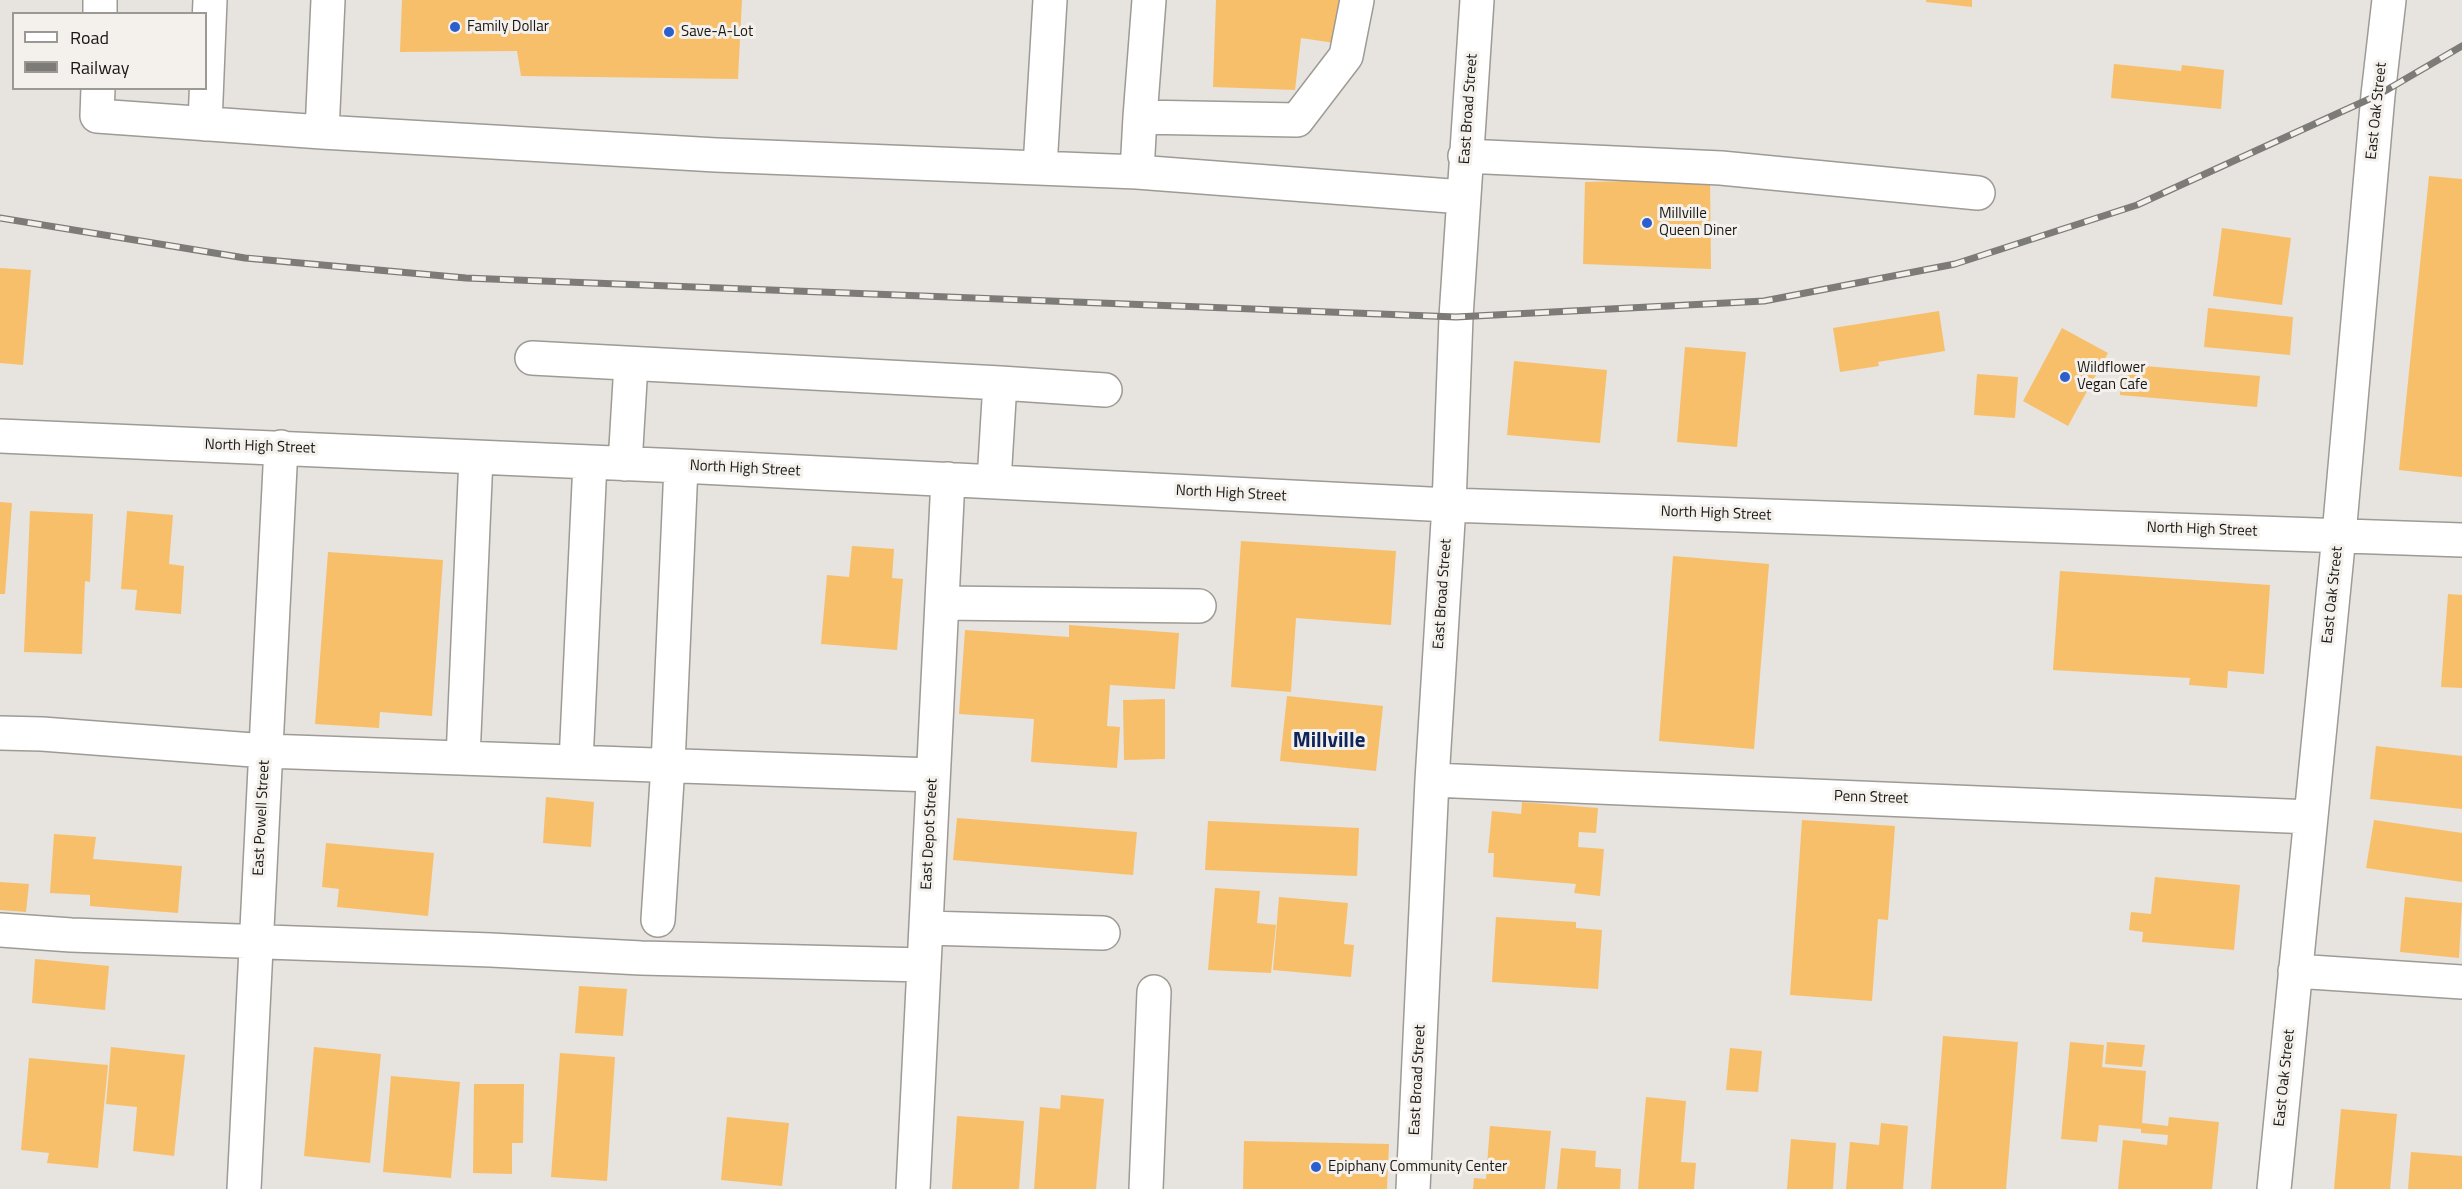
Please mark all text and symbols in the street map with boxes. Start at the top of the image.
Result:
legend [12,12,207,90]
place label: Family Dollar [467,18,549,36]
marker: Family Dollar [448,20,462,34]
place label: Save-A-Lot [681,23,753,41]
text: Road [70,24,109,51]
marker: Save-A-Lot [662,25,676,39]
street label: East Broad Street [1456,53,1482,165]
text: Railway [70,54,129,81]
street label: East Oak Street [2363,61,2391,161]
place label: Millville Queen Diner [1659,205,1737,240]
marker: Millville Queen Diner [1640,216,1654,230]
place label: Wildflower Vegan Cafe [2077,359,2147,394]
marker: Wildflower Vegan Cafe [2058,370,2072,384]
street label: North High Street [204,436,316,458]
street label: North High Street [689,457,801,481]
street label: North High Street [1175,482,1287,506]
street label: North High Street [1660,503,1772,525]
street label: North High Street [2146,519,2258,541]
street label: East Broad Street [1430,538,1456,650]
street label: East Oak Street [2319,545,2347,645]
district label: Millville [1293,729,1365,755]
street label: East Powell Street [250,760,274,876]
street label: East Depot Street [918,778,942,890]
street label: Penn Street [1833,788,1909,808]
street label: East Broad Street [1406,1024,1430,1136]
street label: East Oak Street [2271,1028,2299,1128]
place label: Epiphany Community Center [1328,1158,1507,1176]
marker: Epiphany Community Center [1309,1160,1323,1174]

